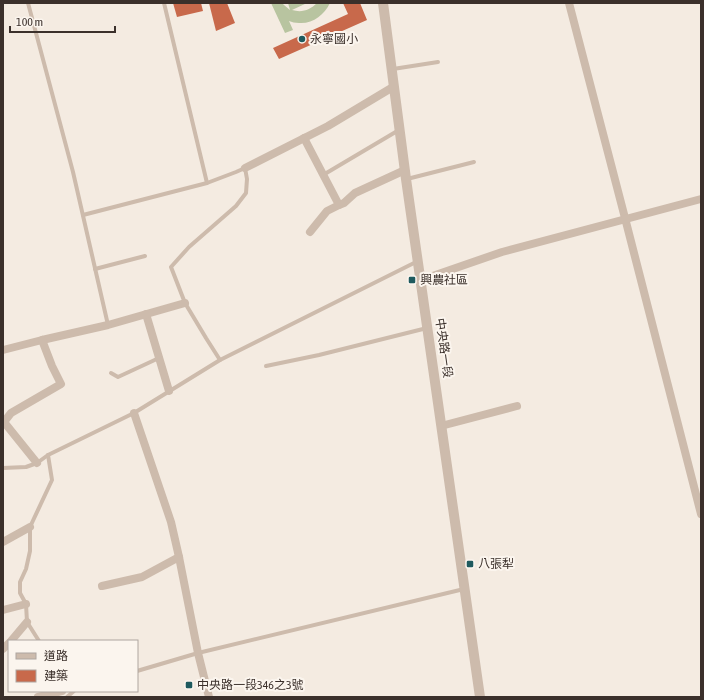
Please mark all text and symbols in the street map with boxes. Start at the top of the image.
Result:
scale bar [10,8,115,34]
text: 100 m [16,15,43,29]
place label: 永寧國小 [310,32,358,46]
marker: 永寧國小 [297,34,307,44]
place label: 興農社區 [420,273,468,287]
marker: 興農社區 [407,275,417,285]
street label: 中央路一段 [433,317,455,379]
place label: 八張犁 [478,557,514,571]
marker: 八張犁 [465,559,475,569]
legend [8,640,138,692]
text: 道路 [44,649,68,663]
text: 建築 [44,669,68,683]
place label: 中央路一段346之3號 [197,678,304,692]
marker: 中央路一段346之3號 [184,680,194,690]

